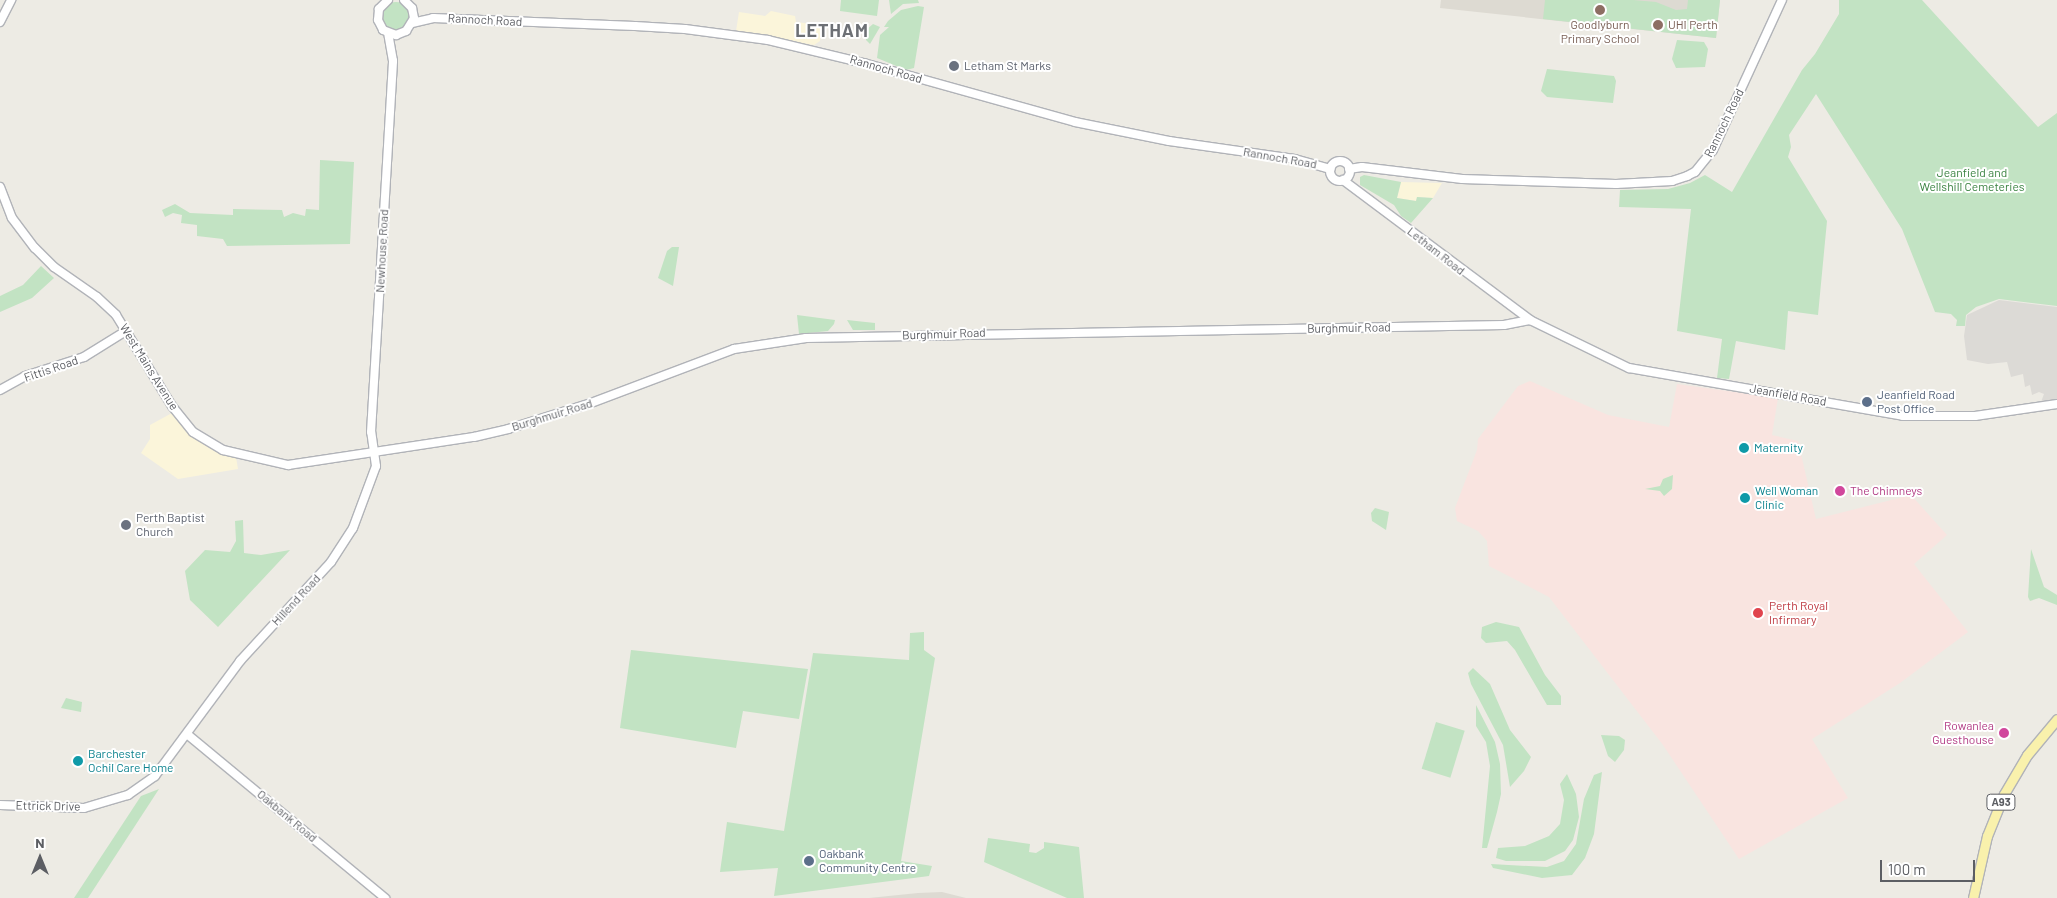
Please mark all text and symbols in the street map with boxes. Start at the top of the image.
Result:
marker: Goodlyburn Primary School [1594,4,1606,16]
street label: Rannoch Road [447,11,523,29]
place label: Goodlyburn Primary School [1561,18,1639,46]
place label: UHI Perth [1668,18,1718,32]
district label: LETHAM [794,19,870,41]
marker: UHI Perth [1652,19,1664,31]
street label: Rannoch Road [848,52,924,86]
place label: Letham St Marks [964,59,1051,73]
marker: Letham St Marks [948,60,960,72]
street label: Rannoch Road [1701,86,1747,160]
street label: Rannoch Road [1242,144,1318,172]
park label: Jeanfield and Wellshill Cemeteries [1920,166,2024,194]
street label: Newhouse Road [373,209,391,293]
street label: Letham Road [1404,224,1468,278]
street label: Burghmuir Road [1307,320,1391,336]
street label: West Mains Avenue [117,321,181,413]
street label: Burghmuir Road [902,325,986,343]
street label: Fittis Road [22,353,80,385]
street label: Jeanfield Road [1748,381,1828,409]
place label: Jeanfield Road Post Office [1877,388,1955,416]
street label: Burghmuir Road [510,396,594,434]
marker: Jeanfield Road Post Office [1861,396,1873,408]
place label: Maternity [1754,441,1803,455]
marker: Maternity [1738,442,1750,454]
place label: Well Woman Clinic [1755,484,1818,512]
place label: The Chimneys [1850,484,1922,498]
marker: The Chimneys [1834,485,1846,497]
marker: Well Woman Clinic [1739,492,1751,504]
place label: Perth Baptist Church [136,511,205,539]
marker: Perth Baptist Church [120,519,132,531]
street label: Hillend Road [269,571,323,629]
place label: Perth Royal Infirmary [1769,599,1828,627]
marker: Perth Royal Infirmary [1751,606,1765,620]
place label: Rowanlea Guesthouse [1932,719,1994,747]
marker: Rowanlea Guesthouse [1998,727,2010,739]
place label: Barchester Ochil Care Home [88,747,173,775]
marker: Barchester Ochil Care Home [72,755,84,767]
street label: Oakbank Road [254,787,320,845]
road number: A93 [1986,794,2016,810]
street label: Ettrick Drive [15,798,81,814]
north arrow [15,833,65,883]
text: N [35,834,45,851]
place label: Oakbank Community Centre [819,847,916,875]
scale bar [1882,850,1977,882]
marker: Oakbank Community Centre [803,855,815,867]
text: 100 m [1888,860,1926,878]

